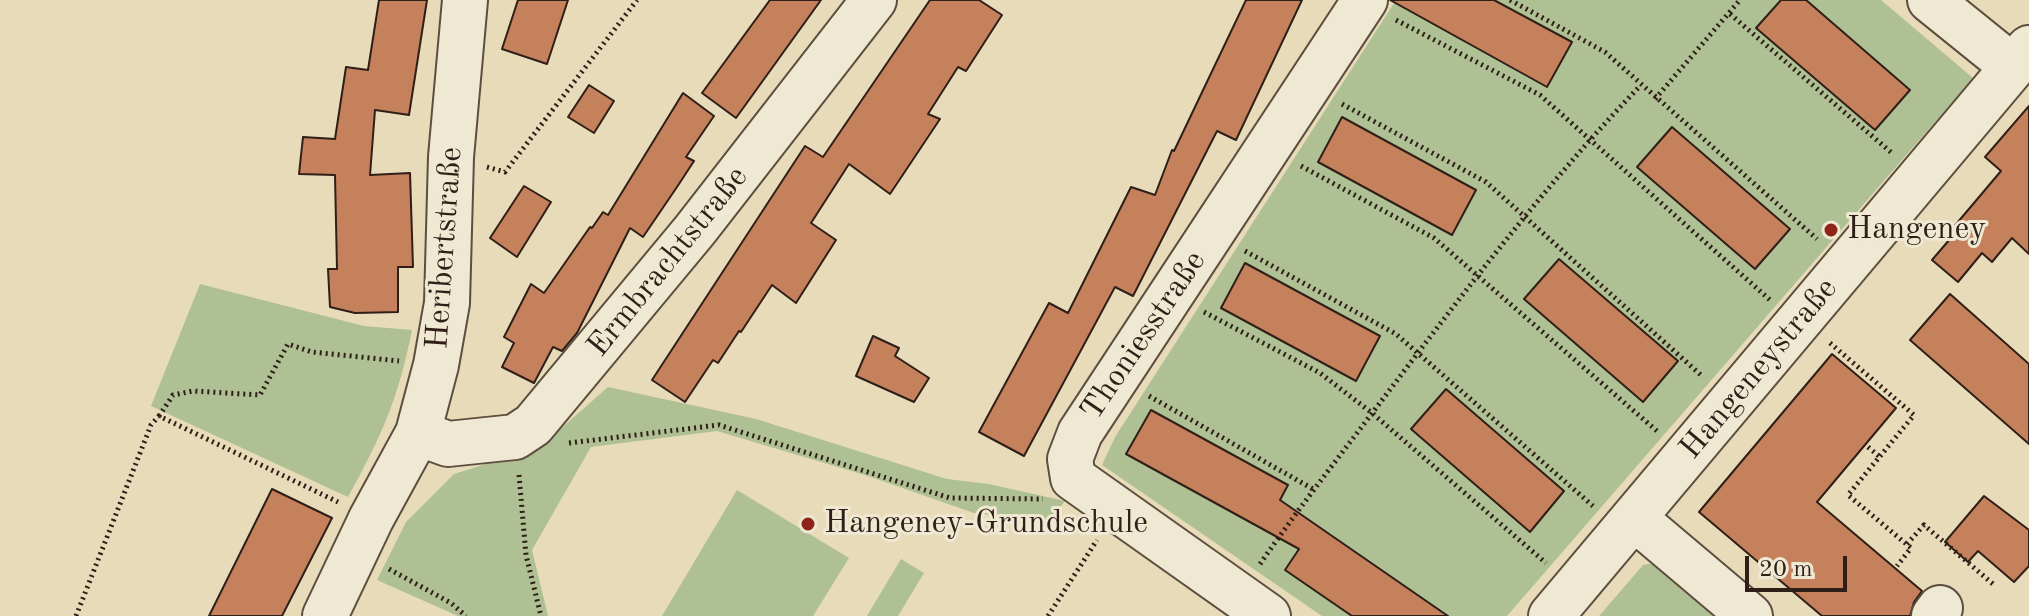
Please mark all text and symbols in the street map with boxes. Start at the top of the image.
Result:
street label: Heribertstraße [419,146,471,350]
street label: Ermbrachtstraße [579,159,757,365]
place label: Hangeney [1847,211,1986,249]
marker: Hangeney [1822,221,1840,239]
street label: Thoniesstraße [1073,244,1215,428]
street label: Hangeneystraße [1672,271,1846,467]
place label: Hangeney-Grundschule [824,505,1148,543]
marker: Hangeney-Grundschule [799,515,817,533]
scale bar [1749,540,1851,590]
text: 20 m [1759,558,1813,582]

